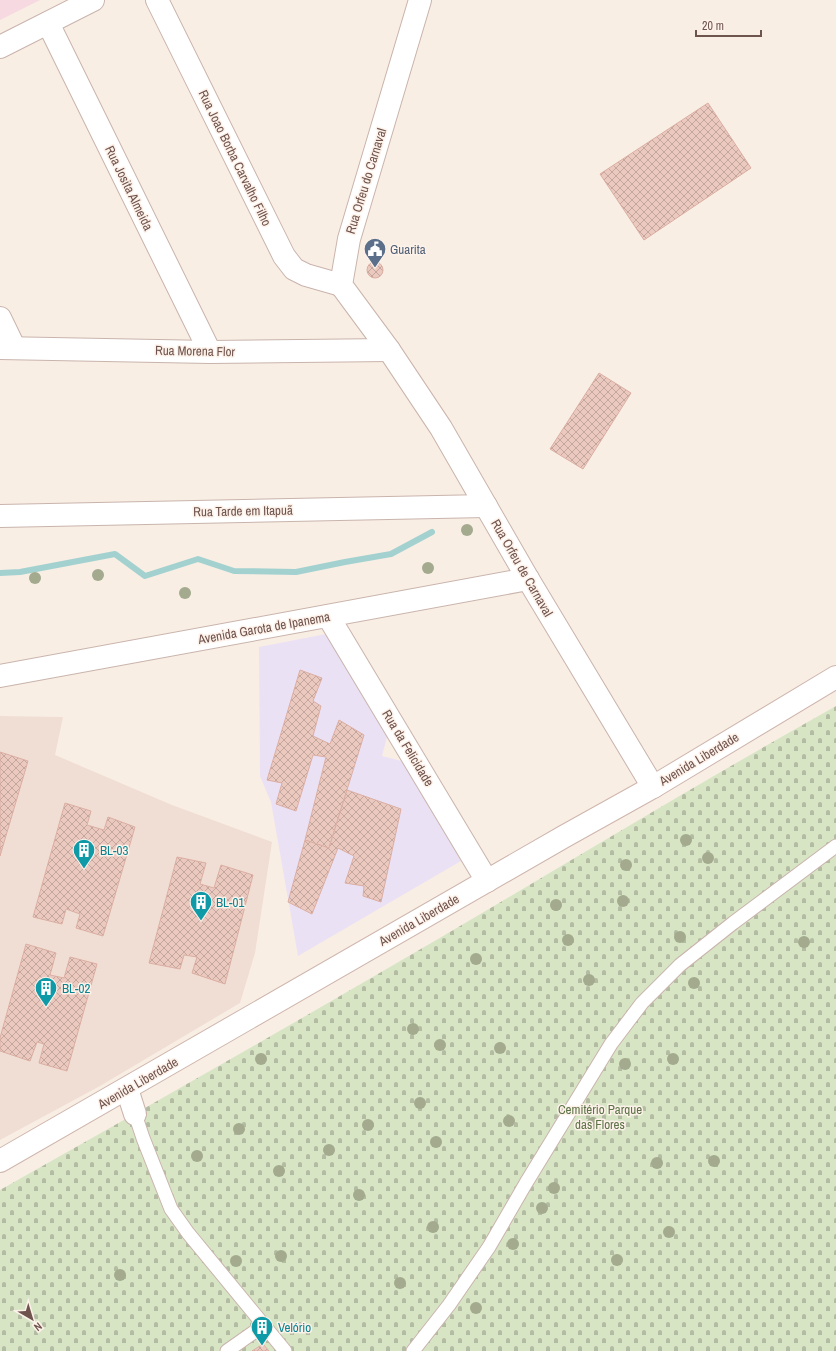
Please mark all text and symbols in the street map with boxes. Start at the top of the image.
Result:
scale bar [696,12,761,38]
text: 20 m [702,18,724,34]
street label: Rua Joao Borba Carvalho Filho [195,87,275,229]
street label: Rua Orfeu do Carnaval [342,126,390,236]
street label: Rua Josita Almeida [101,143,157,233]
public building icon: Guarita [362,236,388,269]
place label: Guarita [390,241,426,258]
street label: Rua Morena Flor [155,342,236,360]
street label: Rua Tarde em Itapuã [193,502,293,520]
street label: Rua Orfeu de Carnaval [487,516,557,620]
street label: Avenida Garota de Ipanema [196,608,331,648]
street label: Rua da Felicidade [378,707,438,790]
street label: Avenida Liberdade [655,729,742,790]
building icon: BL-03 [71,837,97,870]
place label: BL-03 [100,842,129,859]
building icon: BL-01 [188,889,214,922]
street label: Avenida Liberdade [375,890,462,950]
place label: BL-01 [216,894,245,911]
building icon: BL-02 [33,975,59,1008]
place label: BL-02 [62,980,91,997]
street label: Avenida Liberdade [94,1053,181,1113]
park label: Cemitério Parque das Flores [558,1101,642,1133]
north arrow [12,1299,52,1339]
building icon: Velório [249,1314,275,1347]
text: N [31,1319,45,1334]
place label: Velório [278,1319,311,1336]

